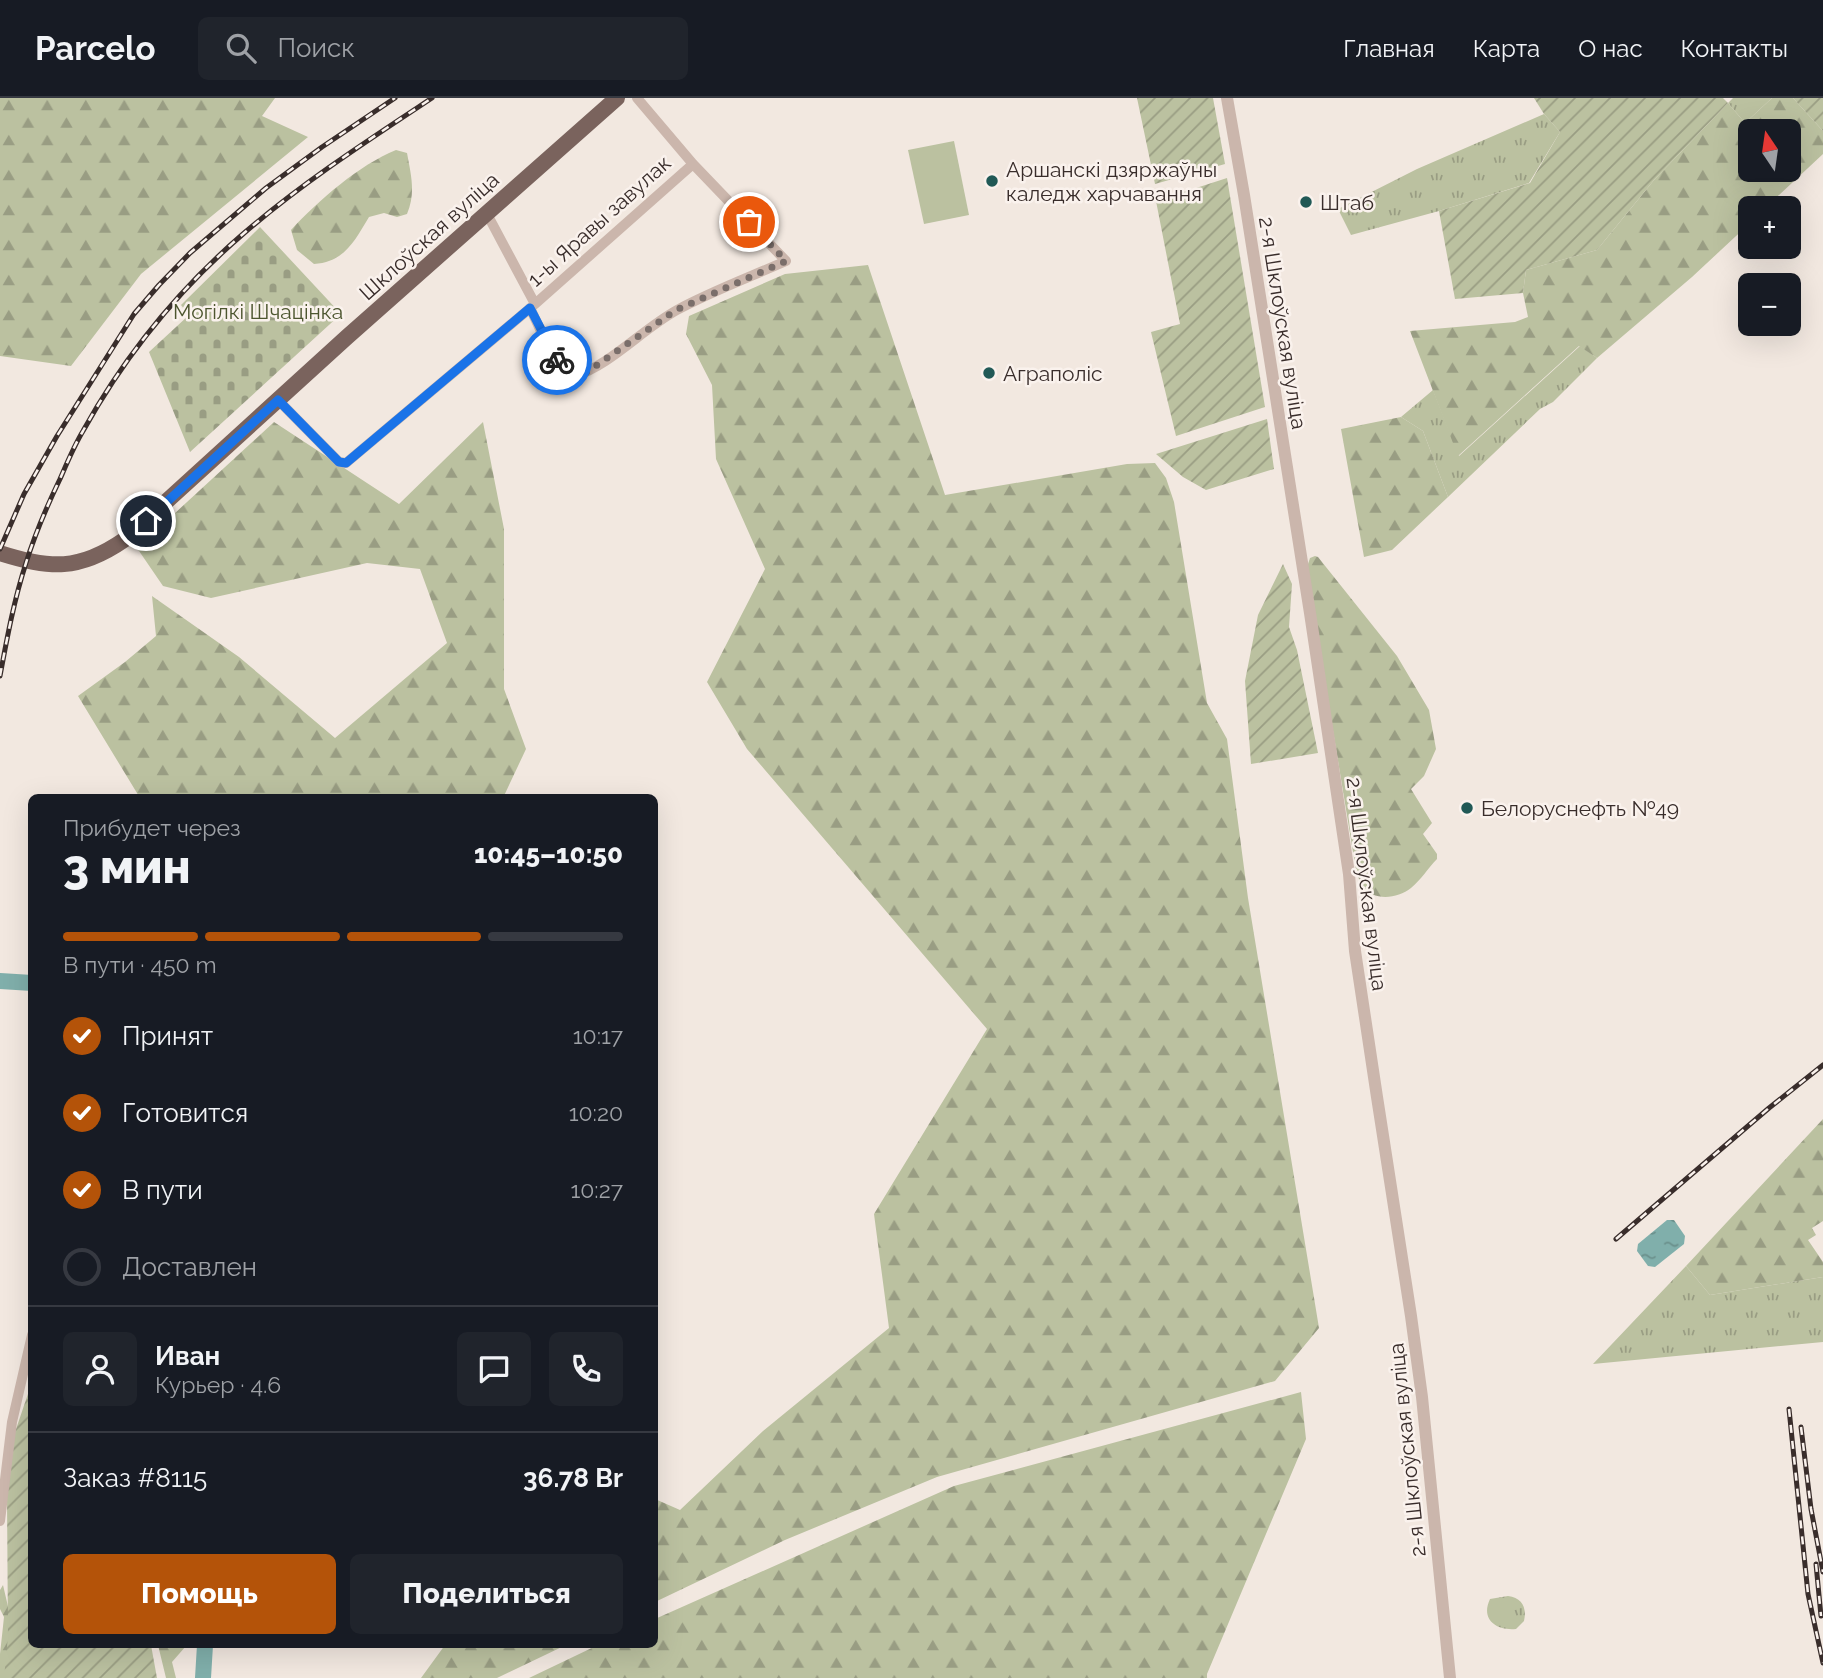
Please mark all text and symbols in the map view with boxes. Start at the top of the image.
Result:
search box [198,17,688,80]
text: Parcelo [35,29,156,68]
icon: search [222,29,260,67]
text: Поиск [278,33,355,63]
text: Главная [1343,34,1435,63]
text: Карта [1473,34,1540,63]
text: О нас [1578,34,1643,63]
text: Контакты [1681,34,1788,63]
north arrow [1738,119,1801,182]
map controls [1738,119,1801,336]
street label: 1-ы Яравы завулак [522,150,676,292]
place label: Аршанскі дзяржаўны каледж харчавання [1006,157,1217,206]
street label: Шклоўская вуліца [354,167,504,305]
marker: Аршанскі дзяржаўны каледж харчавання [984,173,1000,189]
place label: Штаб [1320,190,1374,215]
pin [719,192,779,252]
marker: Штаб [1298,194,1314,210]
button: + [1738,196,1801,259]
icon: bag [730,203,768,241]
street label: 2-я Шклоўская вуліца [1254,215,1312,431]
button: − [1738,273,1801,336]
park label: Могілкі Шчацінка [173,299,343,324]
courier [522,325,592,395]
icon: bike [538,341,576,379]
place label: Аграполіс [1003,361,1103,386]
marker: Аграполіс [981,365,997,381]
pin [116,491,176,551]
icon: home [127,502,165,540]
street label: 2-я Шклоўская вуліца [1342,776,1392,992]
place label: Белоруснефть №49 [1481,796,1679,821]
marker: Белоруснефть №49 [1459,800,1475,816]
text: Прибудет через [63,814,241,841]
text: 10:45–10:50 [474,839,623,869]
text: 3 мин [63,840,191,894]
text: В пути · 450 m [63,951,217,978]
icon: check [63,1017,101,1055]
text: Принят [122,1021,213,1051]
text: 10:17 [573,1022,623,1049]
icon: check [63,1094,101,1132]
text: Готовится [122,1098,248,1128]
text: 10:20 [569,1099,623,1126]
icon: check [63,1171,101,1209]
text: В пути [122,1175,203,1205]
text: 10:27 [570,1176,623,1203]
text: Доставлен [122,1252,257,1282]
button: person [63,1332,137,1406]
button: chat [457,1332,531,1406]
button: phone [549,1332,623,1406]
text: Иван [155,1341,220,1371]
street label: 2-я Шклоўская вуліца [1383,1342,1431,1558]
text: Курьер · 4.6 [155,1371,281,1398]
text: Заказ #8115 [63,1463,207,1493]
text: 36.78 Br [523,1463,623,1493]
button: Помощь [63,1554,336,1634]
button: Поделиться [350,1554,623,1634]

